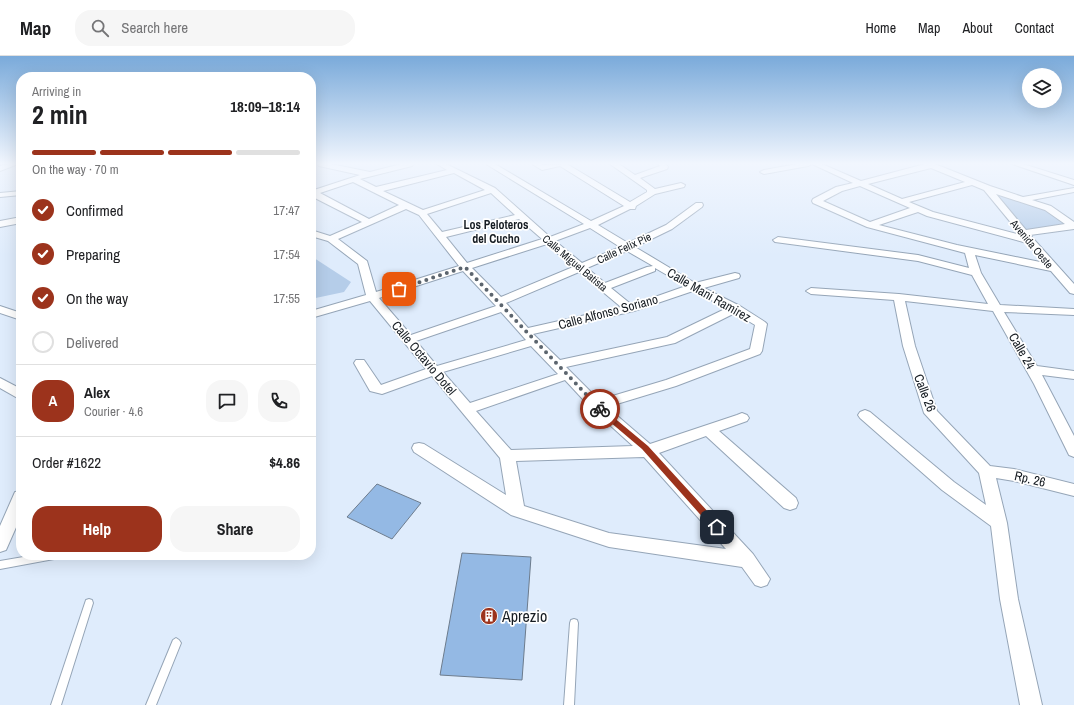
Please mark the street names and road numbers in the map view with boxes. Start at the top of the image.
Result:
street label: Avenida Oeste [1007,216,1056,271]
street label: Calle Felix Pie [595,229,653,267]
street label: Calle Miguel Batista [540,232,610,294]
street label: Calle Mani Ramirez [664,264,754,326]
street label: Calle Alfonso Soriano [556,291,660,333]
street label: Calle Octavio Dotel [388,317,460,399]
street label: Calle 24 [1005,330,1039,372]
street label: Calle 26 [910,372,940,414]
street label: Rp. 26 [1013,467,1047,491]

